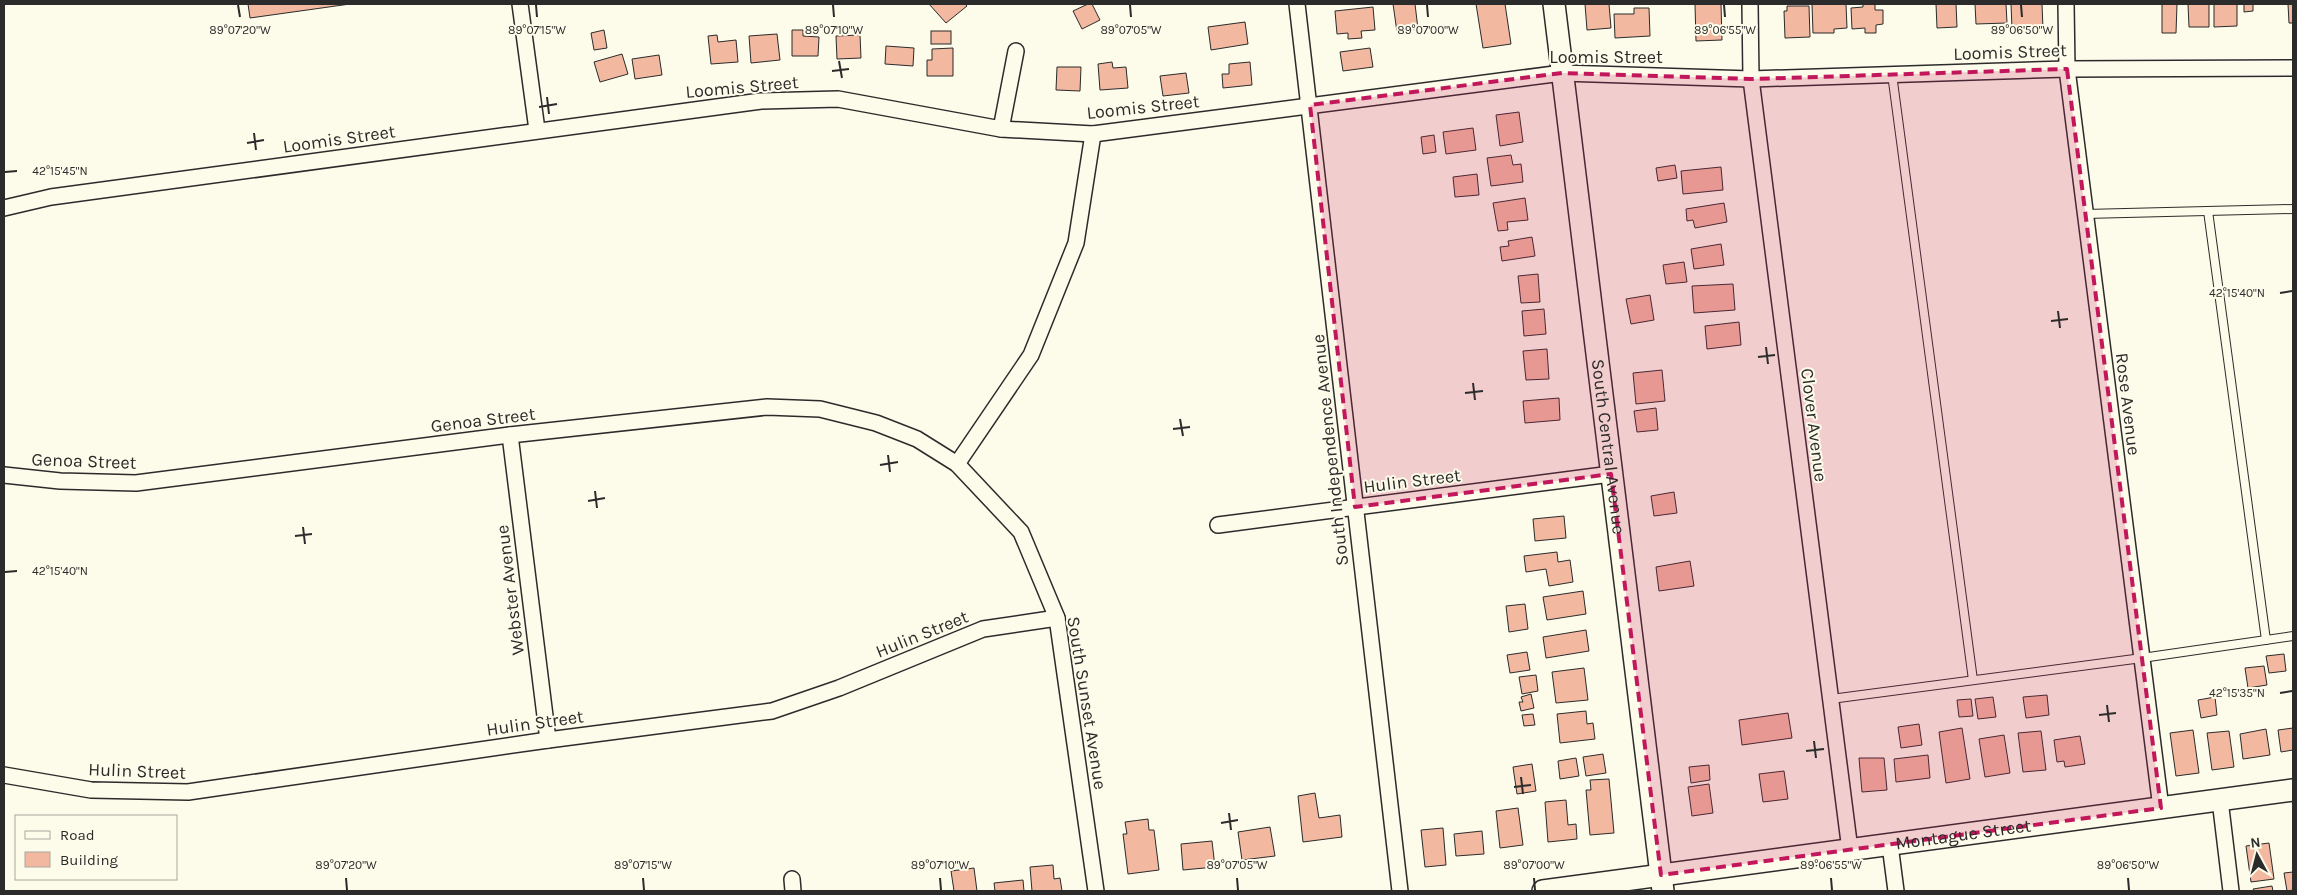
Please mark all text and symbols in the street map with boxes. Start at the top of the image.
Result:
text: 89°07'20"W [209,23,271,37]
text: 89°07'15"W [508,23,566,37]
text: 89°07'10"W [805,23,863,37]
text: 89°07'05"W [1100,23,1162,37]
text: 89°07'00"W [1397,23,1459,37]
text: 89°06'55"W [1694,23,1756,37]
text: 89°06'50"W [1991,23,2053,37]
street label: Loomis Street [1953,39,2067,65]
street label: Loomis Street [1549,46,1663,68]
street label: Loomis Street [685,71,800,103]
street label: Loomis Street [1085,90,1201,124]
street label: Loomis Street [281,120,397,158]
text: 42°15'45"N [32,164,88,178]
text: 42°15'40"N [2209,286,2265,300]
street label: South Independence Avenue [1307,333,1353,567]
street label: Rose Avenue [2111,352,2145,456]
street label: South Central Avenue [1587,358,1630,536]
street label: Clover Avenue [1796,367,1832,483]
street label: Genoa Street [429,403,537,437]
street label: Genoa Street [31,448,137,474]
street label: Hulin Street [1362,464,1462,498]
street label: Webster Avenue [491,524,529,656]
text: 42°15'40"N [32,564,88,578]
street label: Hulin Street [872,605,972,663]
street label: South Sunset Avenue [1062,615,1112,791]
text: 42°15'35"N [2209,686,2265,700]
street label: Hulin Street [485,705,585,741]
street label: Hulin Street [88,758,187,784]
street label: Montague Street [1894,814,2033,854]
legend [15,815,178,880]
text: Road [60,826,95,844]
north arrow [2232,830,2282,880]
text: N [2249,834,2261,852]
text: Building [60,851,118,869]
text: 89°07'20"W [315,858,377,872]
text: 89°07'15"W [614,858,672,872]
text: 89°07'10"W [911,858,969,872]
text: 89°07'05"W [1206,858,1268,872]
text: 89°07'00"W [1503,858,1565,872]
text: 89°06'55"W [1800,858,1862,872]
text: 89°06'50"W [2097,858,2159,872]

